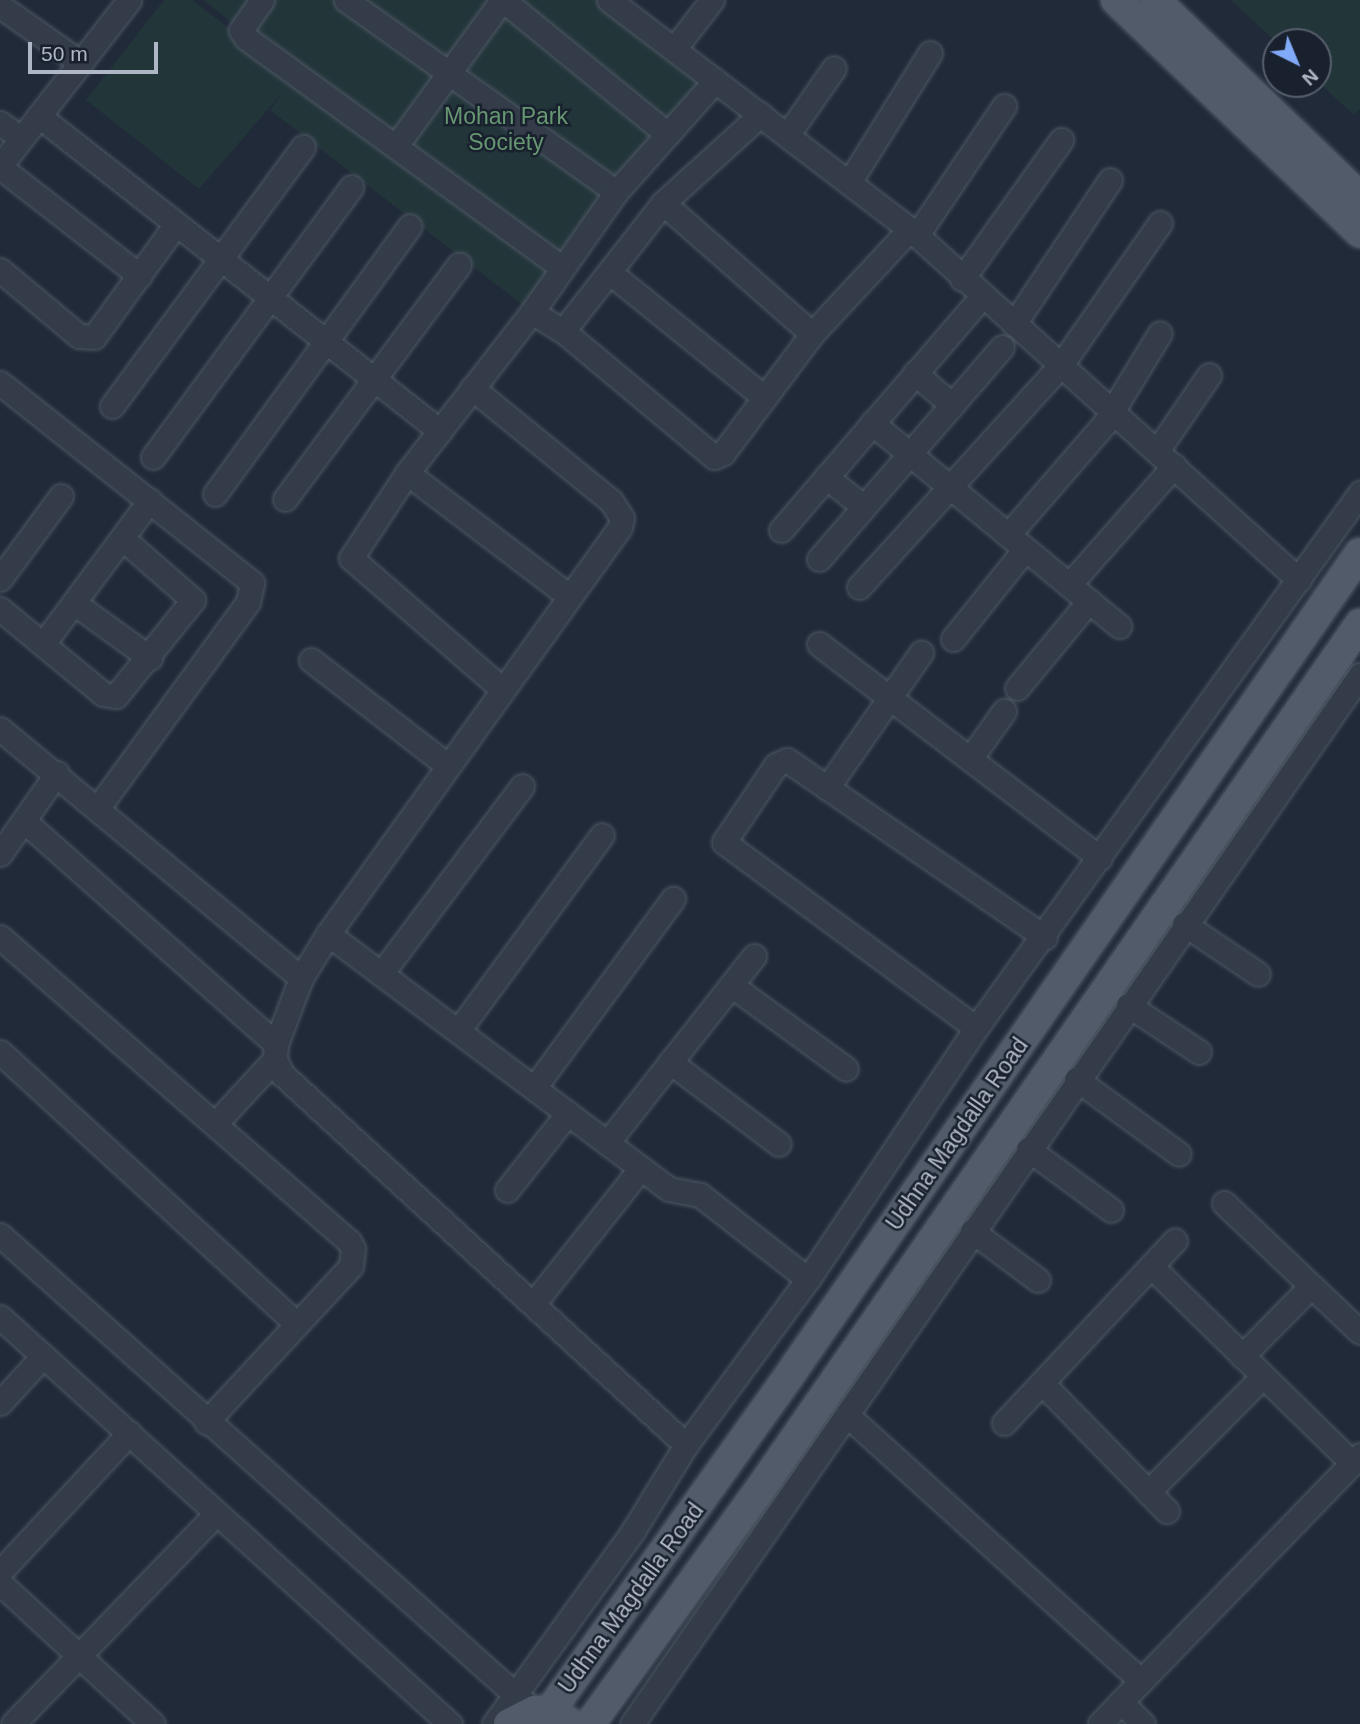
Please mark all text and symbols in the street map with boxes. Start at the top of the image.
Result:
scale bar [32,28,161,72]
north arrow [1262,28,1332,98]
text: 50 m [41,42,88,65]
text: N [1298,65,1322,90]
park label: Mohan Park Society [444,102,568,156]
street label: Udhna Magdalla Road [880,1032,1034,1236]
street label: Udhna Magdalla Road [553,1497,709,1699]

